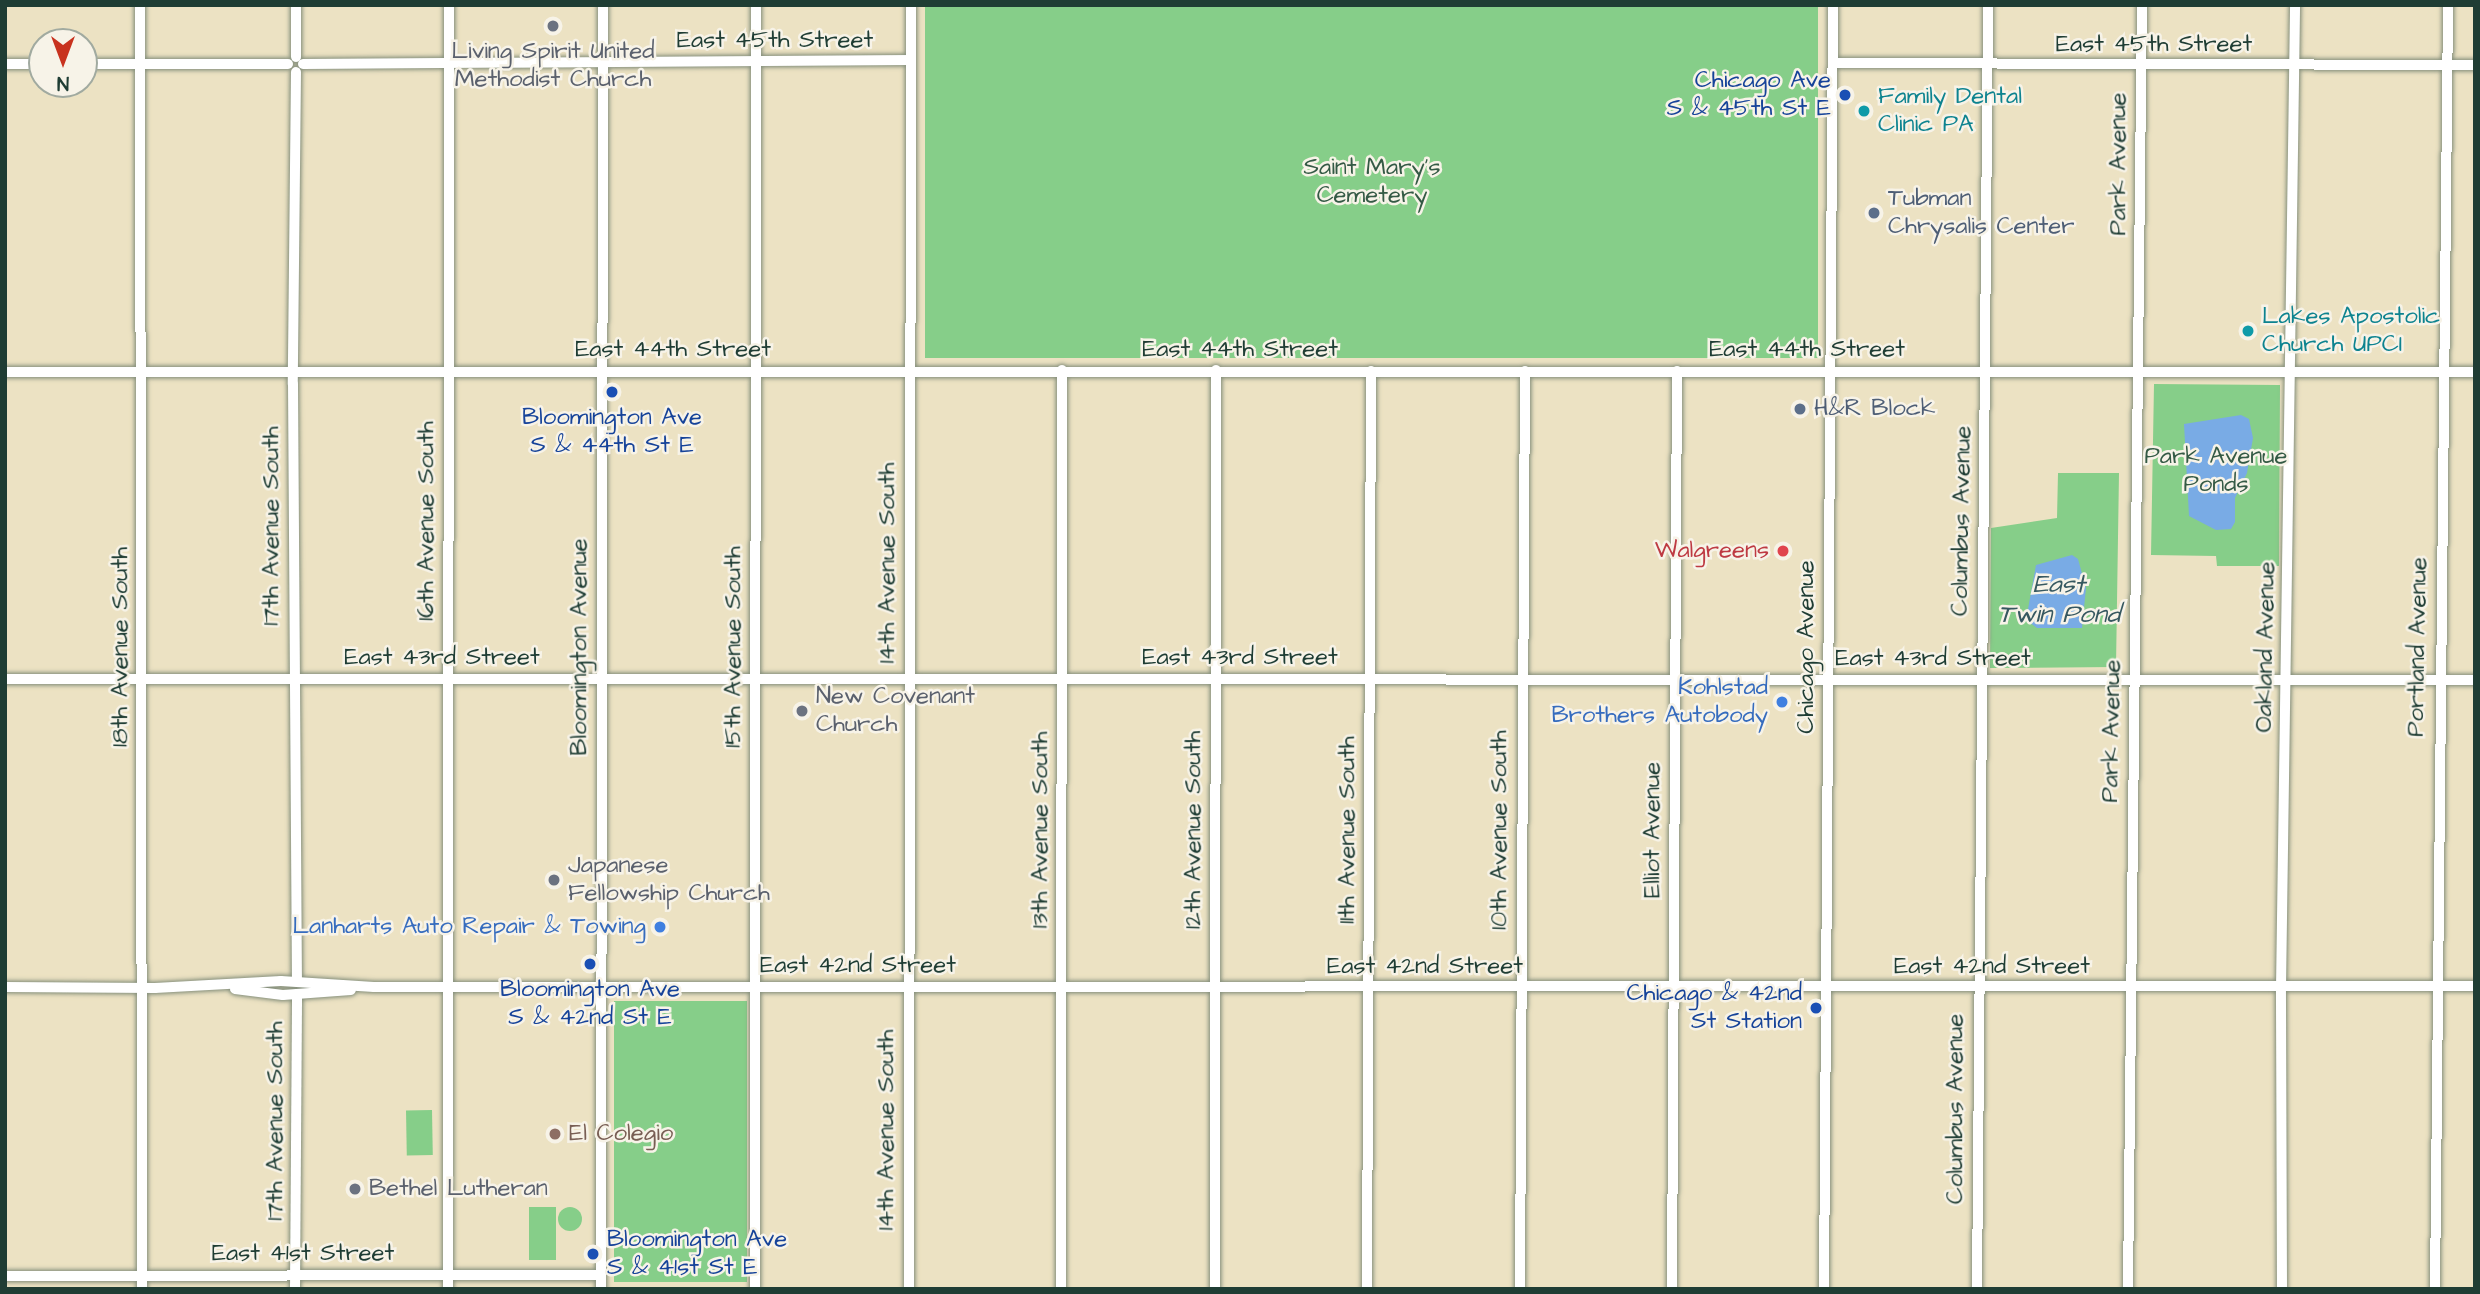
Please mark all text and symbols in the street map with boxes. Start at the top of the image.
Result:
marker: Living Spirit United Methodist Church [545,18,561,34]
street label: East 45th Street [677,27,873,55]
north arrow [28,28,98,98]
street label: East 45th Street [2056,31,2252,59]
place label: Living Spirit United Methodist Church [451,38,655,94]
place label: Chicago Ave S & 45th St E [1667,67,1831,123]
text: N [57,69,69,96]
place label: Family Dental Clinic PA [1878,83,2022,139]
marker: Chicago Ave S & 45th St E [1837,87,1853,103]
street label: Park Avenue [2105,92,2133,236]
marker: Family Dental Clinic PA [1856,103,1872,119]
park label: Saint Mary's Cemetery [1304,154,1440,210]
place label: Tubman Chrysalis Center [1888,185,2075,241]
marker: Tubman Chrysalis Center [1866,205,1882,221]
place label: Lakes Apostolic Church UPCI [2262,303,2440,359]
marker: Lakes Apostolic Church UPCI [2240,323,2256,339]
street label: East 44th Street [575,336,771,364]
street label: East 44th Street [1142,336,1338,364]
street label: East 44th Street [1709,336,1905,364]
marker: Bloomington Ave S & 44th St E [604,384,620,400]
place label: H&R Block [1814,395,1936,423]
marker: H&R Block [1792,401,1808,417]
place label: Bloomington Ave S & 44th St E [522,404,702,460]
street label: 16th Avenue South [413,421,441,621]
street label: 17th Avenue South [258,426,286,626]
street label: Columbus Avenue [1946,426,1978,616]
park label: Park Avenue Ponds [2144,443,2288,499]
street label: 14th Avenue South [874,463,902,663]
place label: Walgreens [1655,537,1769,565]
street label: Bloomington Avenue [566,538,594,756]
marker: Walgreens [1775,543,1791,559]
street label: 15th Avenue South [720,546,748,748]
street label: 18th Avenue South [107,547,135,747]
street label: Portland Avenue [2402,557,2434,737]
street label: Chicago Avenue [1793,560,1821,734]
street label: Oakland Avenue [2250,561,2282,733]
water label: East Twin Pond [1998,569,2120,630]
street label: East 43rd Street [344,644,540,672]
street label: East 43rd Street [1142,644,1338,672]
street label: East 43rd Street [1835,645,2031,673]
street label: Park Avenue [2096,659,2128,803]
place label: Kohlstad Brothers Autobody [1552,674,1768,730]
place label: New Covenant Church [816,683,975,739]
marker: Kohlstad Brothers Autobody [1774,694,1790,710]
marker: New Covenant Church [794,703,810,719]
street label: 10th Avenue South [1486,730,1514,930]
street label: 12th Avenue South [1180,731,1208,929]
street label: 13th Avenue South [1027,732,1055,928]
street label: 11th Avenue South [1334,736,1362,924]
street label: Elliot Avenue [1639,762,1667,898]
place label: Japanese Fellowship Church [568,852,770,908]
marker: Japanese Fellowship Church [546,872,562,888]
place label: Lanharts Auto Repair & Towing [292,913,646,941]
marker: Lanharts Auto Repair & Towing [652,919,668,935]
street label: East 42nd Street [760,952,956,980]
street label: East 42nd Street [1327,953,1523,981]
street label: East 42nd Street [1894,953,2090,981]
marker: Bloomington Ave S & 42nd St E [582,956,598,972]
place label: Bloomington Ave S & 42nd St E [500,976,680,1032]
place label: Chicago & 42nd St Station [1627,980,1802,1036]
marker: Chicago & 42nd St Station [1808,1000,1824,1016]
street label: Columbus Avenue [1942,1014,1970,1204]
street label: 17th Avenue South [262,1021,290,1221]
street label: 14th Avenue South [873,1030,901,1230]
place label: El Colegio [569,1120,673,1148]
marker: El Colegio [547,1126,563,1142]
place label: Bethel Lutheran [369,1175,548,1203]
marker: Bethel Lutheran [347,1181,363,1197]
place label: Bloomington Ave S & 41st St E [607,1226,787,1282]
street label: East 41st Street [212,1240,394,1268]
marker: Bloomington Ave S & 41st St E [585,1246,601,1262]

